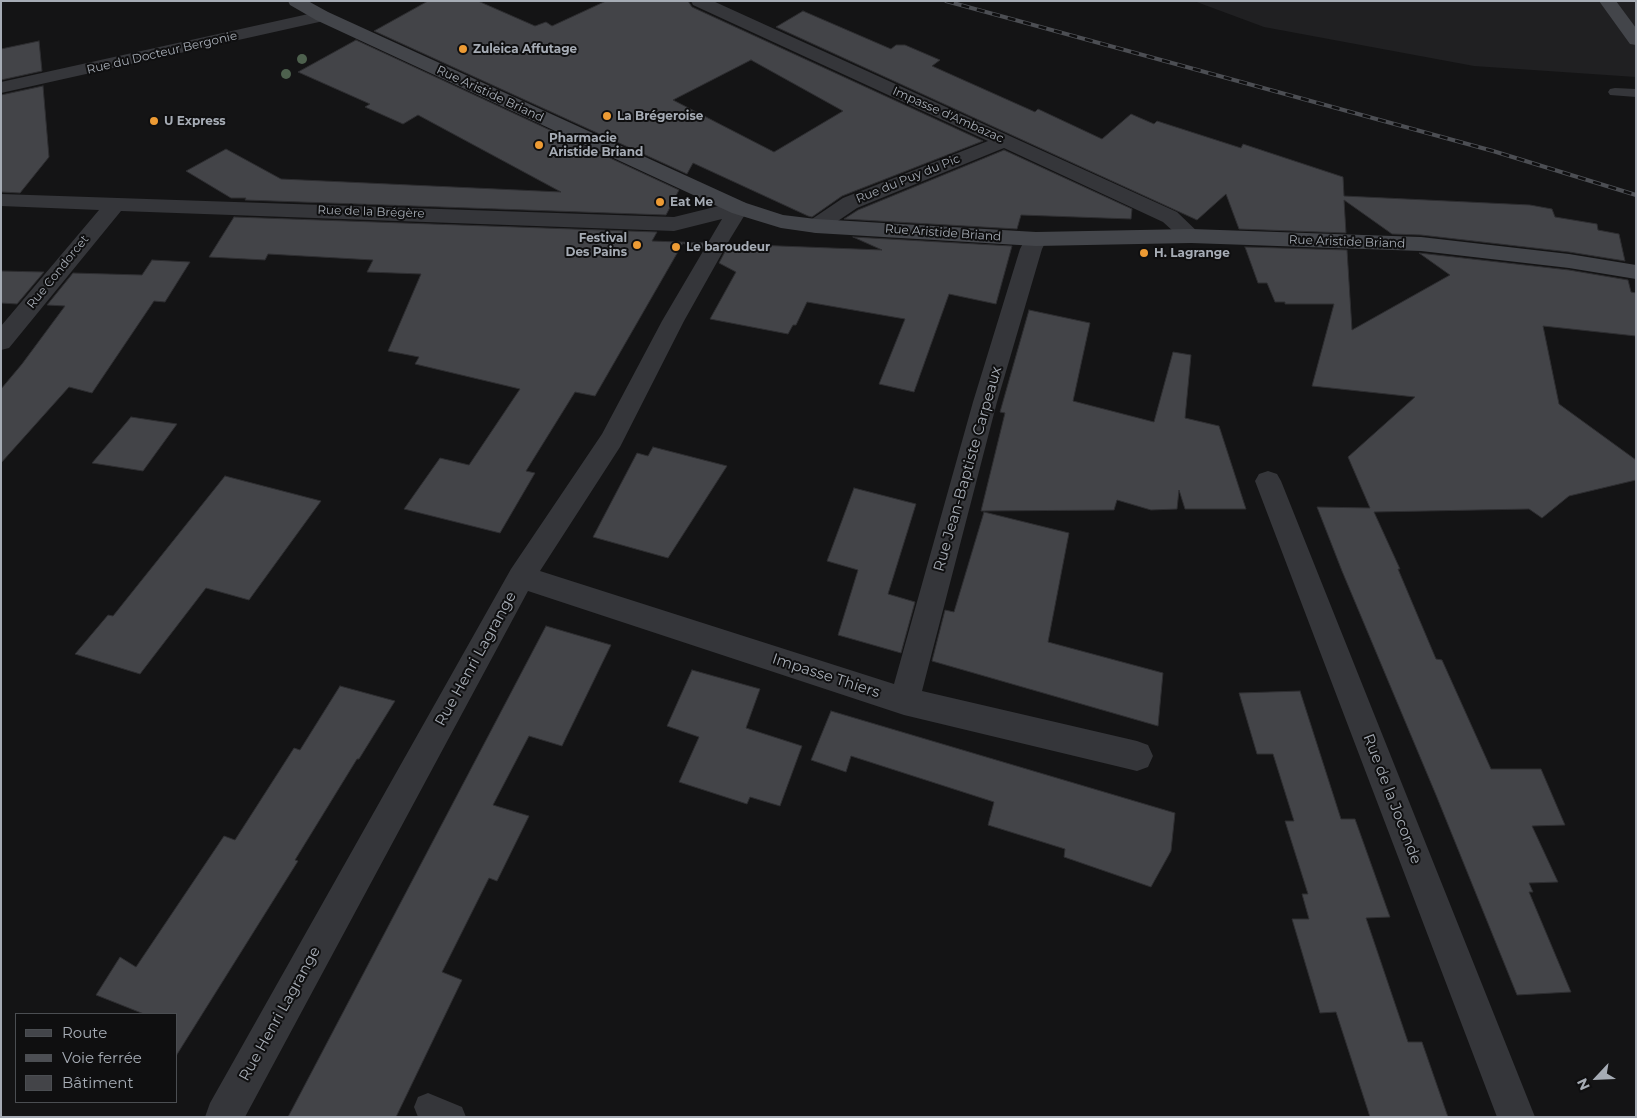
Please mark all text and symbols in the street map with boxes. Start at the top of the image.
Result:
street label: Rue du Docteur Bergonie [85,29,239,77]
place label: Zuleica Affutage [473,42,577,56]
marker: Zuleica Affutage [457,43,469,55]
street label: Rue Aristide Briand [434,63,546,125]
street label: Impasse d'Ambazac [890,84,1006,146]
place label: La Brégeroise [617,109,703,123]
marker: La Brégeroise [601,110,613,122]
place label: U Express [164,114,226,128]
marker: U Express [148,115,160,127]
place label: Pharmacie Aristide Briand [549,131,643,159]
marker: Pharmacie Aristide Briand [533,139,545,151]
street label: Rue du Puy du Pic [854,152,962,206]
place label: Eat Me [670,195,713,209]
marker: Eat Me [654,196,666,208]
street label: Rue de la Brégère [317,203,425,221]
street label: Rue Aristide Briand [884,222,1002,244]
place label: Festival Des Pains [565,231,627,259]
street label: Rue Condorcet [24,232,92,312]
street label: Rue Aristide Briand [1289,233,1405,251]
marker: Festival Des Pains [631,239,643,251]
place label: Le baroudeur [686,240,770,254]
marker: Le baroudeur [670,241,682,253]
place label: H. Lagrange [1154,246,1230,260]
marker: H. Lagrange [1138,247,1150,259]
street label: Rue Jean-Baptiste Carpeaux [930,364,1006,574]
street label: Rue Henri Lagrange [432,589,520,729]
street label: Impasse Thiers [770,650,882,702]
street label: Rue de la Joconde [1359,731,1425,867]
street label: Rue Henri Lagrange [236,944,324,1084]
legend [15,1013,178,1103]
text: Route [62,1023,107,1042]
text: Voie ferrée [62,1048,142,1067]
north arrow [1572,1053,1622,1103]
text: Bâtiment [62,1073,134,1092]
text: N [1573,1075,1594,1093]

